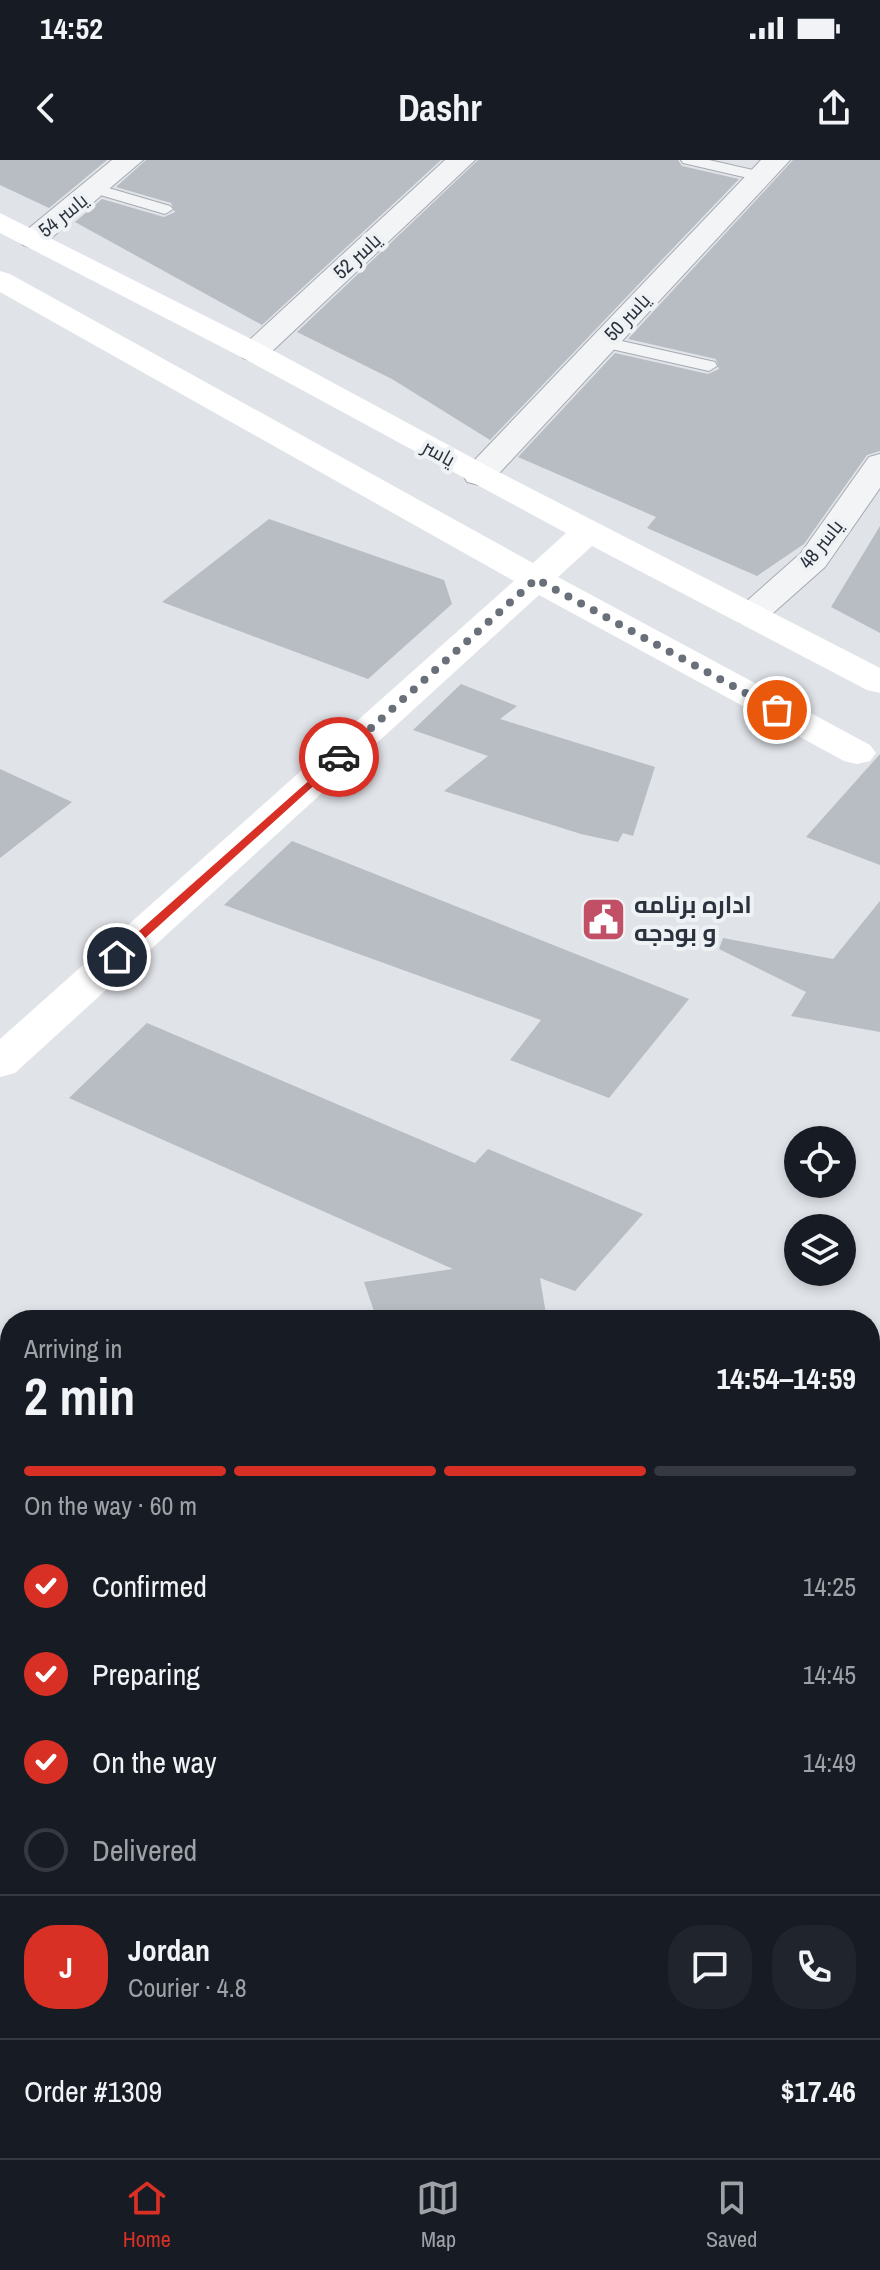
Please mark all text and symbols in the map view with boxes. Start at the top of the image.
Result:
text: 14:52 [40,8,103,48]
text: Dashr [398,84,482,132]
icon: back [24,86,68,130]
icon: share [812,86,856,130]
street label: یاسر 54 [32,186,94,243]
street label: یاسر 52 [327,226,387,285]
street label: یاسر 50 [598,286,656,346]
street label: یاسر [417,432,461,473]
street label: یاسر 48 [792,513,849,574]
pin [743,676,811,744]
icon: bag [755,688,799,732]
courier [299,717,379,797]
icon: car [317,735,361,779]
place label: اداره برنامه و بودجه [634,888,752,948]
public building icon: اداره برنامه و بودجه [579,895,627,943]
pin [83,923,151,991]
icon: home [95,935,139,979]
map controls [784,1126,856,1286]
button: locate [784,1126,856,1198]
button: layers [784,1214,856,1286]
text: Arriving in [24,1331,122,1366]
text: 14:54–14:59 [717,1358,856,1398]
text: 2 min [24,1361,135,1431]
text: On the way · 60 m [24,1488,197,1523]
icon: check [24,1564,68,1608]
text: Confirmed [92,1566,207,1606]
text: 14:25 [803,1569,856,1604]
icon: check [24,1652,68,1696]
text: Preparing [92,1654,200,1694]
text: 14:45 [803,1657,856,1692]
icon: check [24,1740,68,1784]
text: On the way [92,1742,216,1782]
text: 14:49 [803,1745,856,1780]
text: Delivered [92,1830,197,1870]
button: chat [668,1925,752,2009]
button: phone [772,1925,856,2009]
text: Jordan [128,1930,210,1970]
text: J [59,1947,73,1987]
text: Courier · 4.8 [128,1970,247,2005]
text: Order #1309 [24,2071,162,2111]
text: $17.46 [781,2071,856,2111]
tab: Home [123,2176,171,2254]
tab: Map [416,2176,460,2254]
tab: Saved [706,2176,757,2254]

